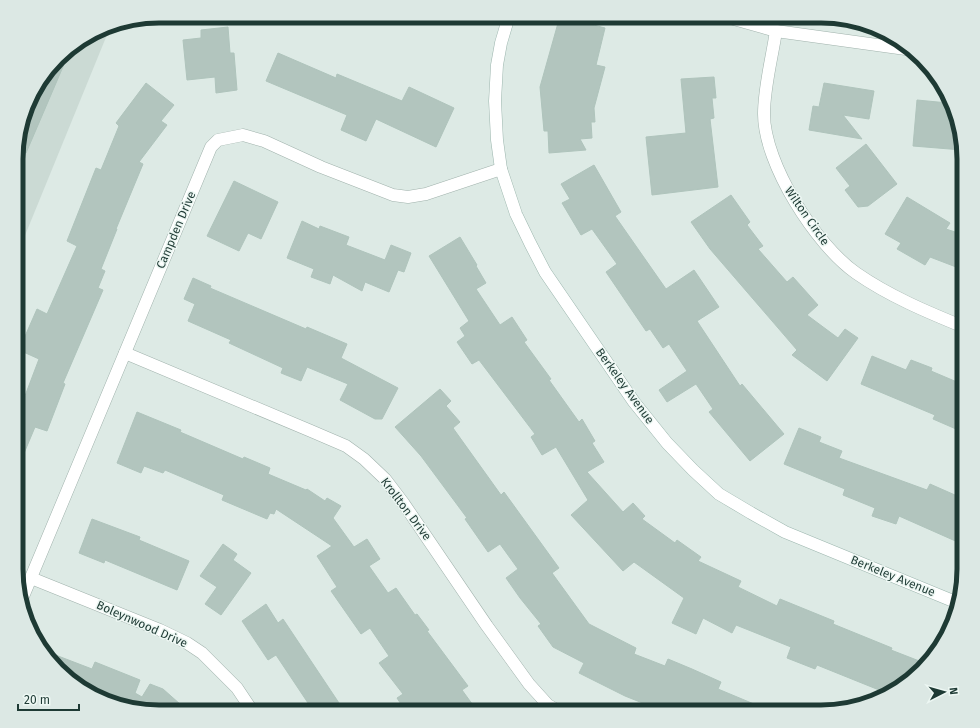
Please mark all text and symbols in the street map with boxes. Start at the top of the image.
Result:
street label: Wilton Circle [782,184,832,248]
street label: Campden Drive [153,189,199,271]
street label: Berkeley Avenue [593,346,657,426]
street label: Krollton Drive [378,475,434,543]
street label: Berkeley Avenue [849,553,937,599]
street label: Boleynwood Drive [94,598,190,650]
north arrow [924,672,964,712]
scale bar [18,686,79,712]
text: N [947,687,960,695]
text: 20 m [24,693,50,707]

